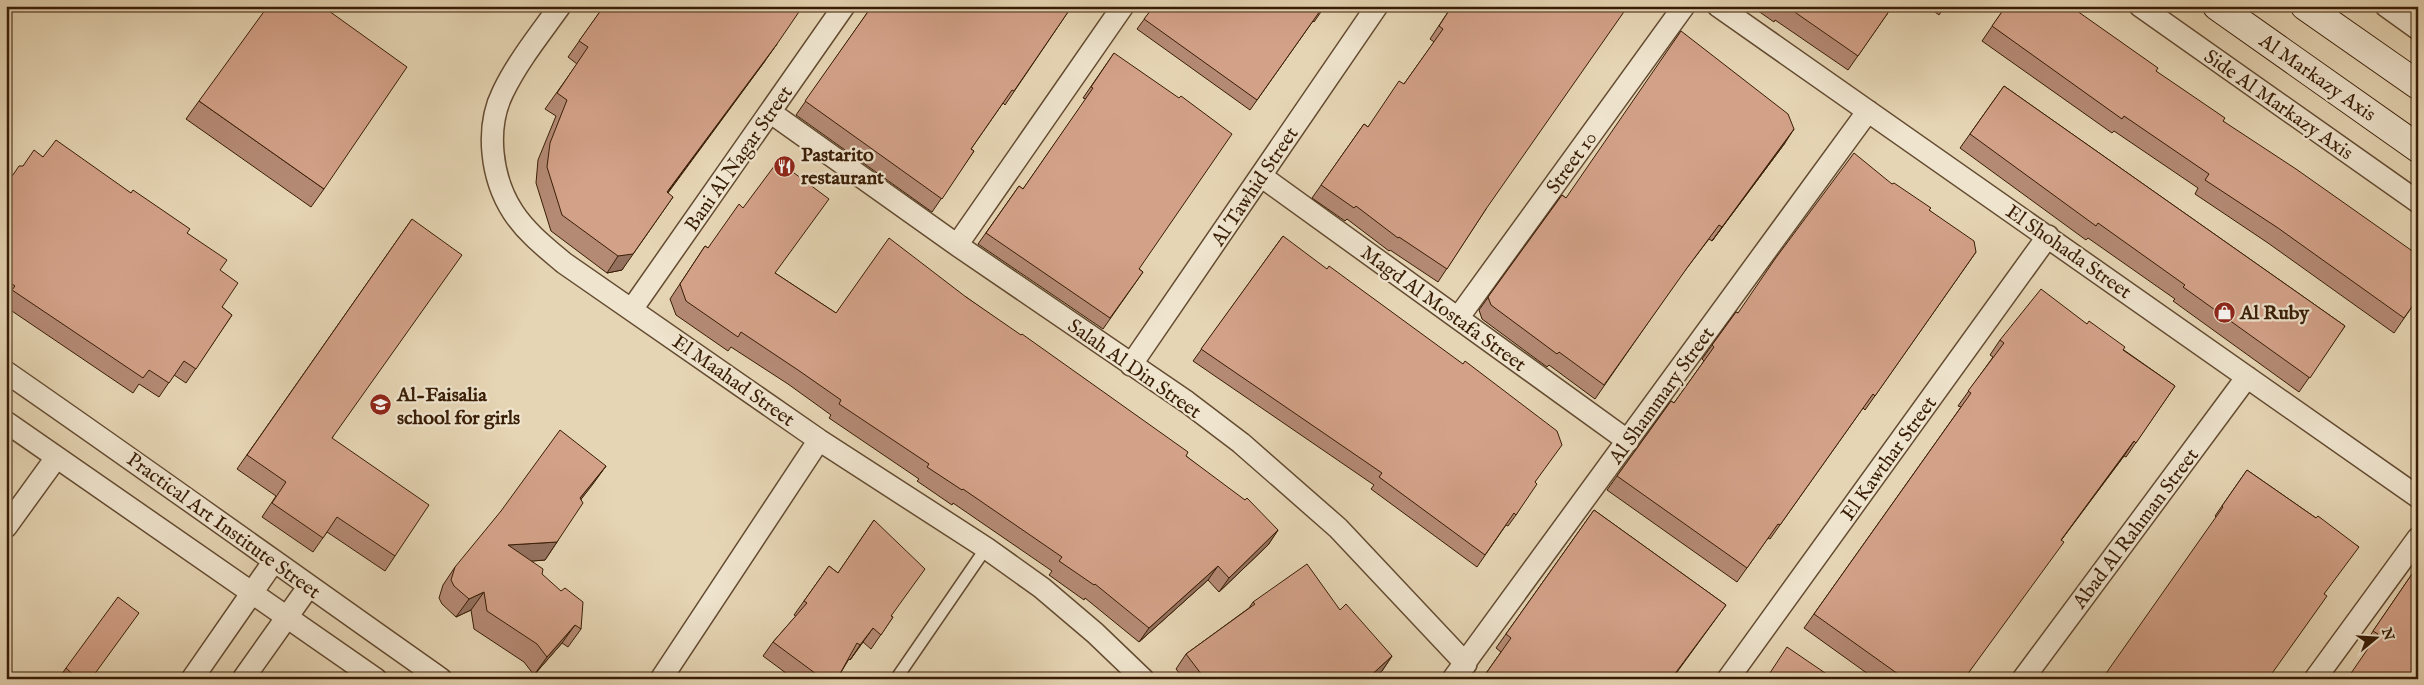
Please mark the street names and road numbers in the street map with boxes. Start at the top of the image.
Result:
street label: Al Markazy Axis [2253,28,2380,128]
street label: Side Al Markazy Axis [2199,44,2357,166]
street label: Bani Al Nagar Street [680,81,799,236]
street label: Al Tawhid Street [1206,122,1304,252]
street label: Street 10 [1541,127,1603,199]
street label: El Shohada Street [2000,200,2136,305]
street label: Magd Al Mostafa Street [1355,241,1531,378]
street label: Salah Al Din Street [1062,314,1206,425]
street label: Al Shammary Street [1603,322,1721,470]
street label: El Maahad Street [667,330,799,433]
street label: El Kawthar Street [1836,392,1943,526]
street label: Abad Al Rahman Street [2067,444,2205,615]
street label: Practical Art Institute Street [121,448,325,605]

